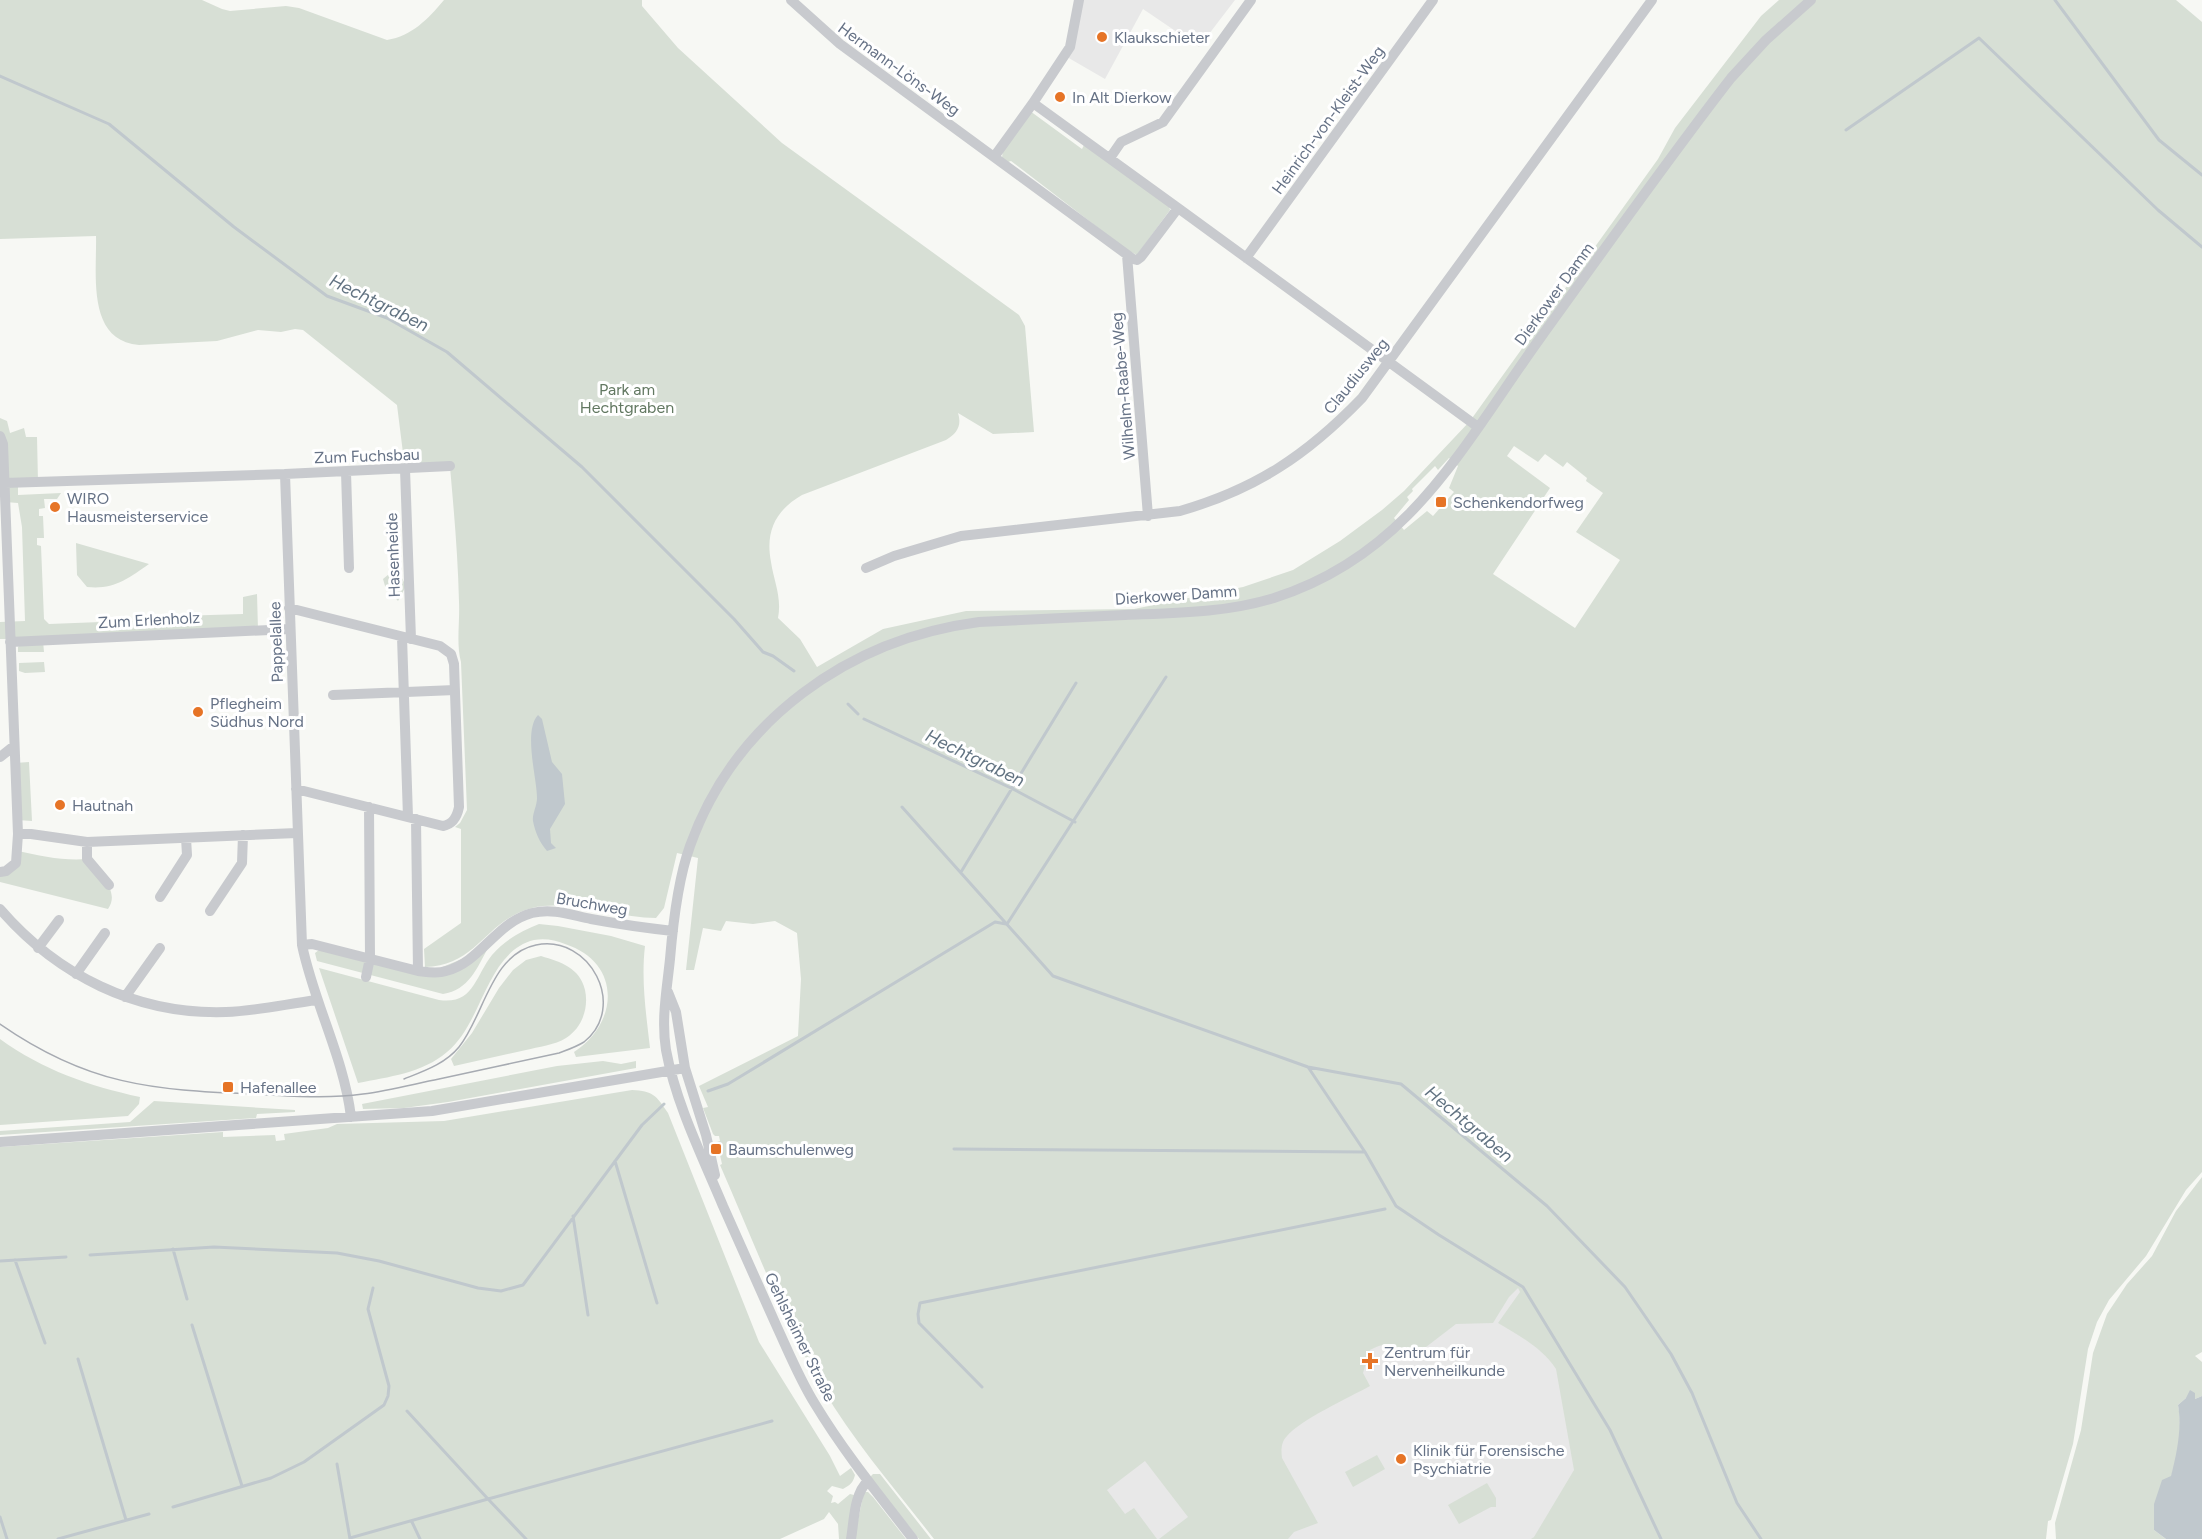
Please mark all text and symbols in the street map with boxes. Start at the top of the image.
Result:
street label: Hermann-Löns-Weg [834,18,964,120]
place label: Klaukschieter [1114,28,1210,47]
marker: Klaukschieter [1095,30,1109,44]
street label: Heinrich-von-Kleist-Weg [1268,42,1388,198]
place label: In Alt Dierkow [1072,88,1172,107]
marker: In Alt Dierkow [1053,90,1067,104]
street label: Dierkower Damm [1510,239,1598,349]
water label: Hechtgraben [326,269,432,337]
street label: Wilhelm-Raabe-Weg [1107,311,1139,461]
street label: Claudiusweg [1320,334,1392,418]
park label: Park am Hechtgraben [580,380,674,417]
street label: Zum Fuchsbau [314,445,420,467]
place label: WIRO Hausmeisterservice [67,489,209,526]
place label: Schenkendorfweg [1453,493,1584,512]
marker: Schenkendorfweg [1434,495,1448,509]
marker: WIRO Hausmeisterservice [48,500,62,514]
street label: Hasenheide [382,512,404,598]
street label: Dierkower Damm [1114,581,1238,609]
street label: Pappelallee [265,601,287,683]
street label: Zum Erlenholz [97,608,201,632]
place label: Pflegheim Südhus Nord [210,694,304,731]
marker: Pflegheim Südhus Nord [191,705,205,719]
water label: Hechtgraben [922,724,1028,792]
place label: Hautnah [72,796,133,815]
marker: Hautnah [53,798,67,812]
street label: Bruchweg [555,888,629,920]
place label: Hafenallee [240,1078,317,1097]
marker: Hafenallee [221,1080,235,1094]
water label: Hechtgraben [1421,1081,1517,1167]
place label: Baumschulenweg [728,1140,854,1159]
marker: Baumschulenweg [709,1142,723,1156]
street label: Gehlsheimer Straße [761,1269,840,1405]
place label: Zentrum für Nervenheilkunde [1384,1343,1505,1380]
marker: Zentrum für Nervenheilkunde [1361,1352,1379,1370]
place label: Klinik für Forensische Psychiatrie [1413,1441,1565,1478]
marker: Klinik für Forensische Psychiatrie [1394,1452,1408,1466]

